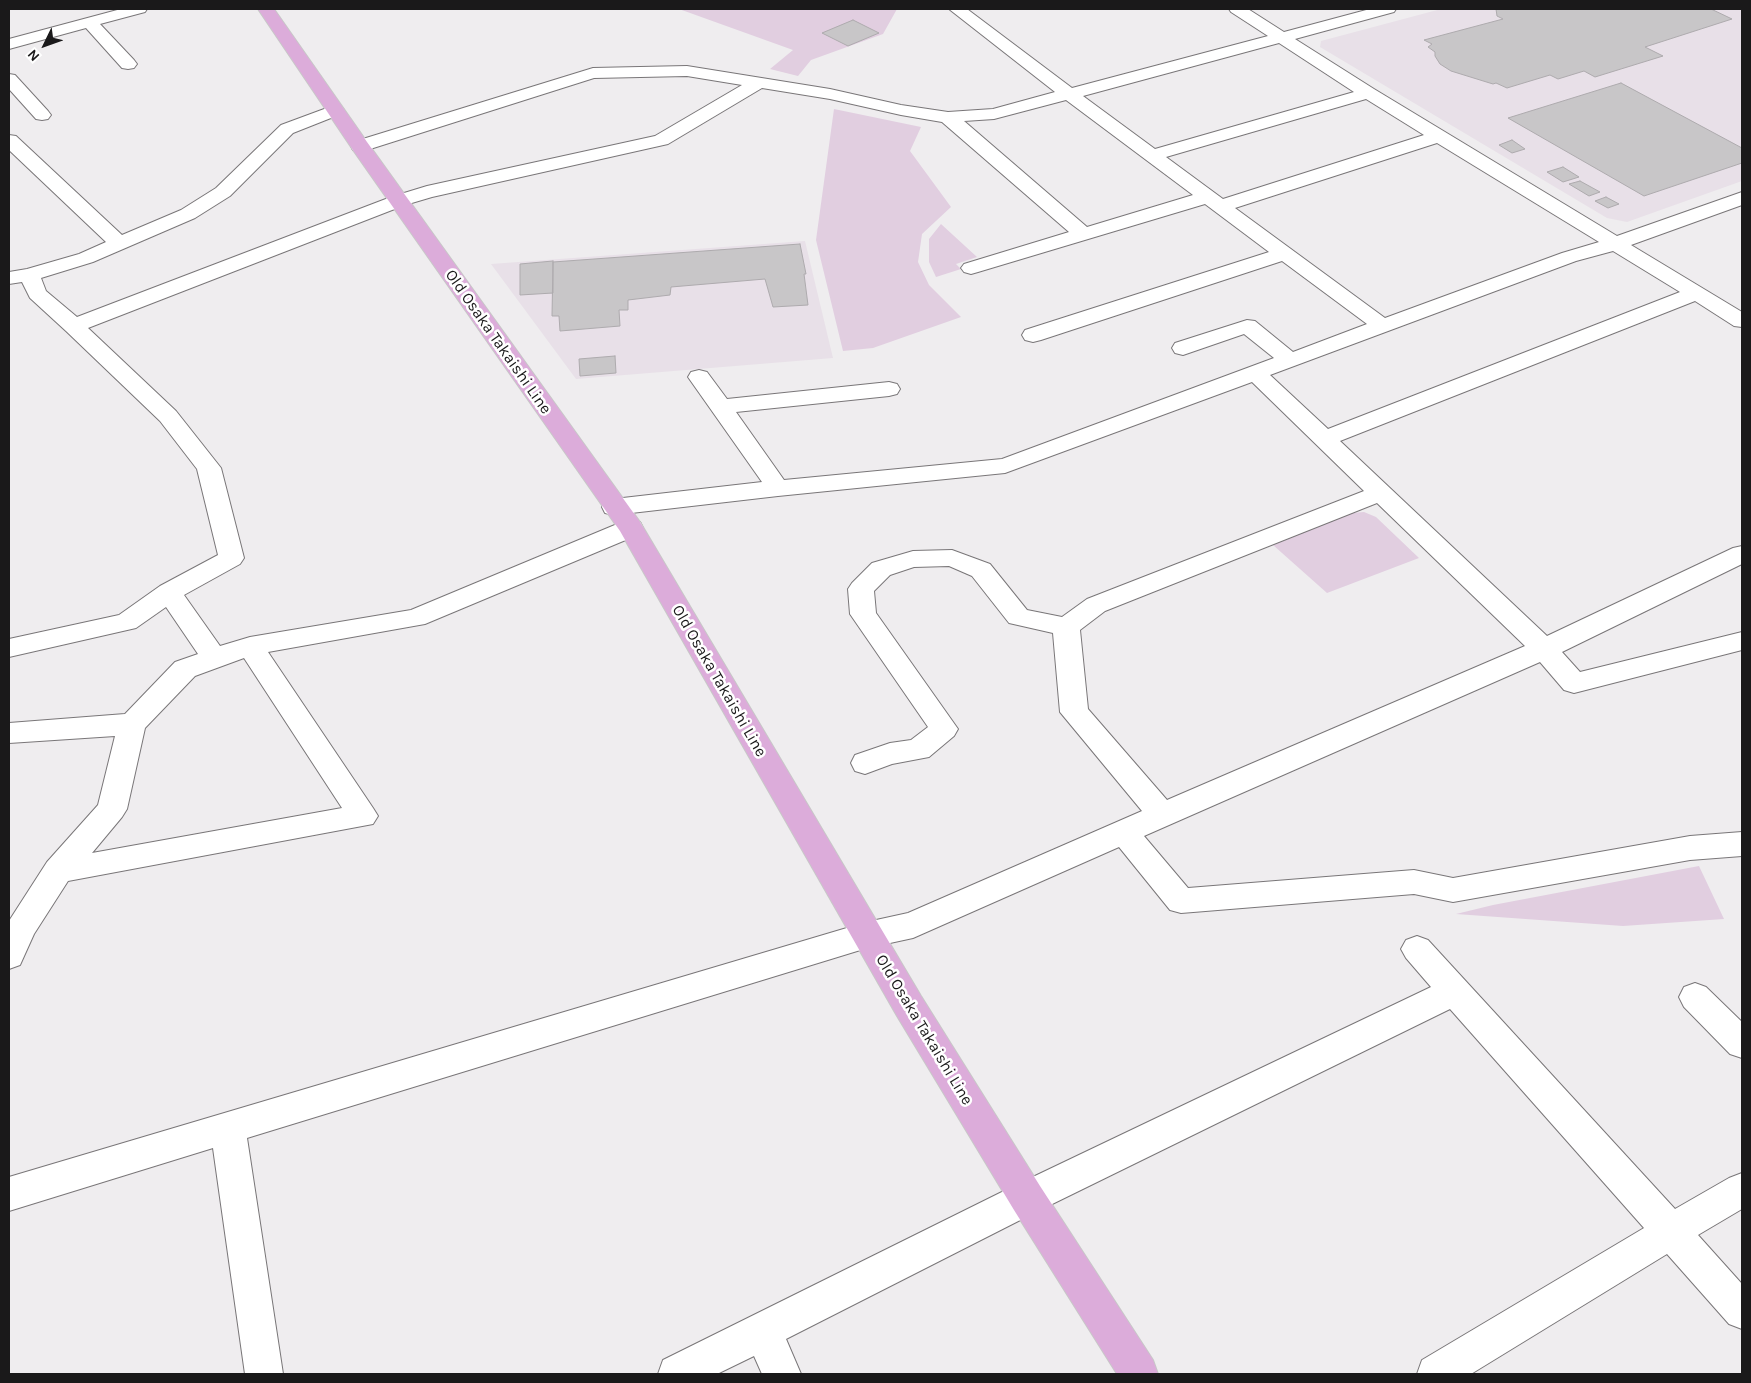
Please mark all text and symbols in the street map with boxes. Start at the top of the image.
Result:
north arrow [20,20,70,70]
text: N [24,46,43,65]
street label: Old Osaka Takaishi Line [441,266,555,418]
street label: Old Osaka Takaishi Line [668,602,770,760]
street label: Old Osaka Takaishi Line [871,951,977,1109]

